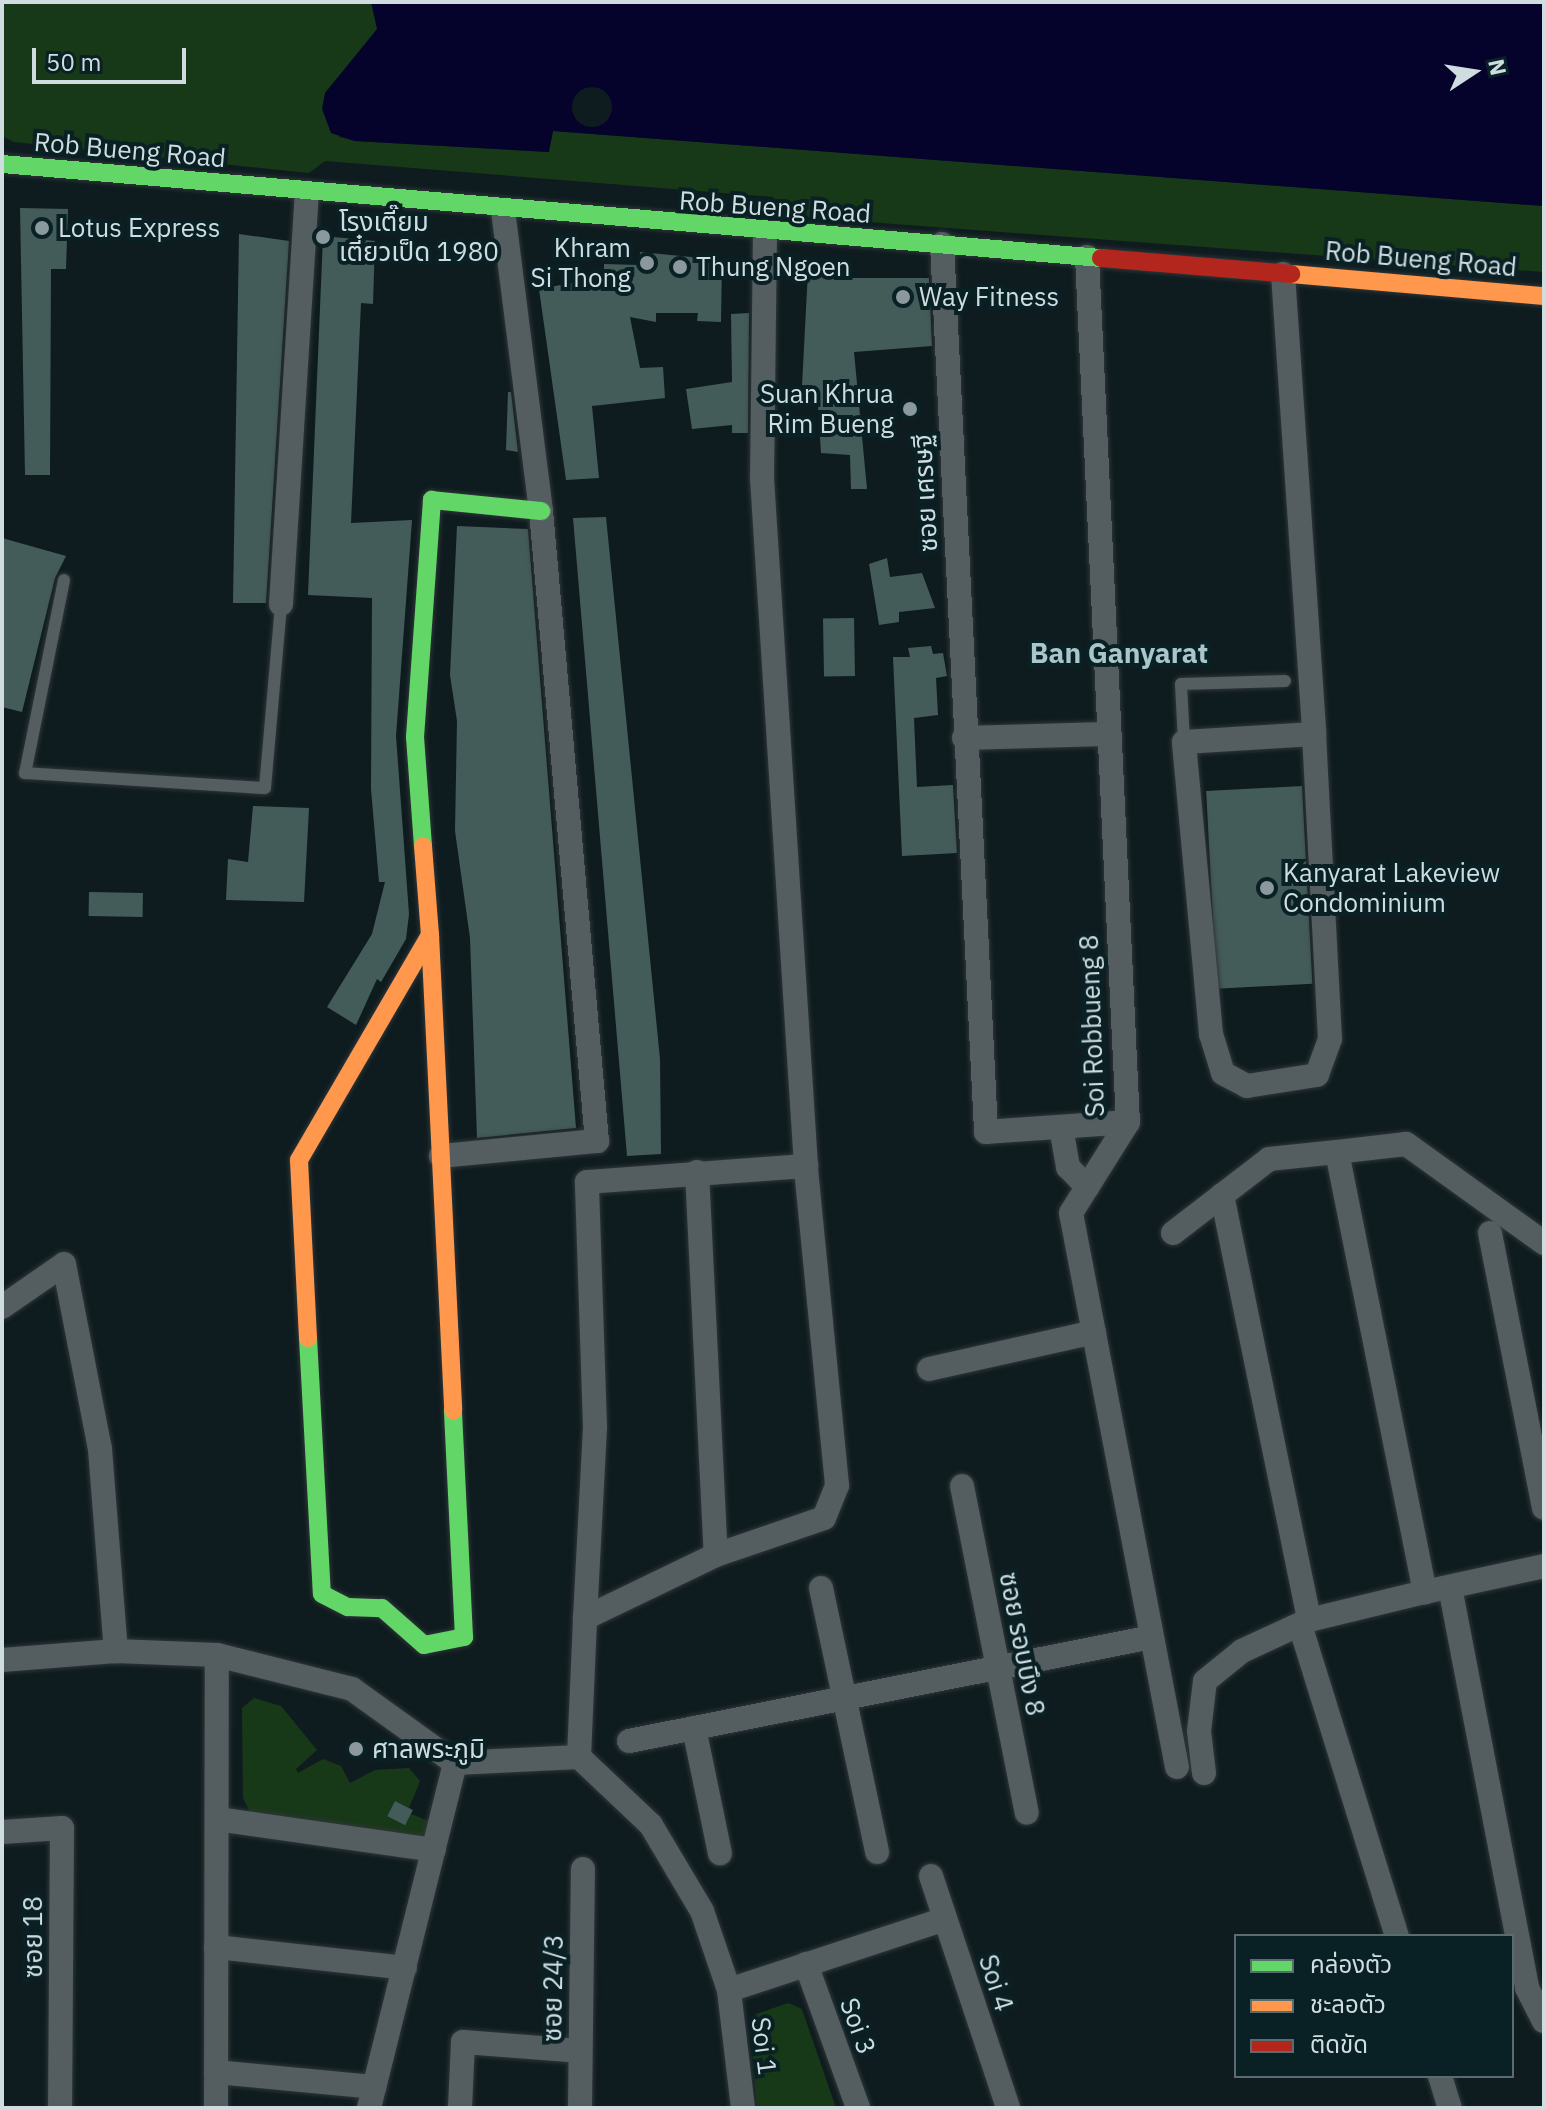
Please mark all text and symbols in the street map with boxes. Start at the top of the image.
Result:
scale bar [36,32,190,82]
north arrow [1434,32,1514,112]
text: 50 m [46,46,101,78]
text: N [1482,56,1514,78]
street label: Rob Bueng Road [33,126,227,174]
street label: Rob Bueng Road [678,185,872,229]
place label: โรงเตี๊ยม เตี๋ยวเป็ด 1980 [339,206,499,268]
place label: Lotus Express [58,212,220,244]
marker: Lotus Express [33,219,51,237]
marker: โรงเตี๊ยม เตี๋ยวเป็ด 1980 [314,228,332,246]
place label: Khram Si Thong [531,232,631,294]
street label: Rob Bueng Road [1324,235,1518,283]
place label: Thung Ngoen [696,251,851,283]
marker: Khram Si Thong [638,254,656,272]
marker: Thung Ngoen [671,258,689,276]
place label: Way Fitness [919,281,1059,313]
marker: Way Fitness [894,288,912,306]
place label: Suan Khrua Rim Bueng [760,378,894,440]
marker: Suan Khrua Rim Bueng [901,400,919,418]
street label: ซอย เศรษฐี [906,433,944,553]
district label: Ban Ganyarat [1030,636,1208,670]
place label: Kanyarat Lakeview Condominium [1283,857,1500,918]
marker: Kanyarat Lakeview Condominium [1258,879,1276,897]
street label: Soi Robbueng 8 [1073,934,1111,1118]
street label: ซอย รอบบึง 8 [993,1570,1051,1718]
place label: ศาลพระภูมิ [372,1733,485,1765]
marker: ศาลพระภูมิ [347,1740,365,1758]
street label: ซอย 18 [17,1896,49,1978]
street label: ซอย 24/3 [536,1934,570,2042]
legend [1234,1934,1514,2078]
text: คล่องตัว [1310,1948,1392,1980]
street label: Soi 4 [972,1951,1020,2015]
text: ชะลอตัว [1310,1988,1386,2020]
street label: Soi 3 [833,1993,883,2059]
street label: Soi 1 [745,2015,783,2077]
text: ติดขัด [1310,2028,1368,2060]

